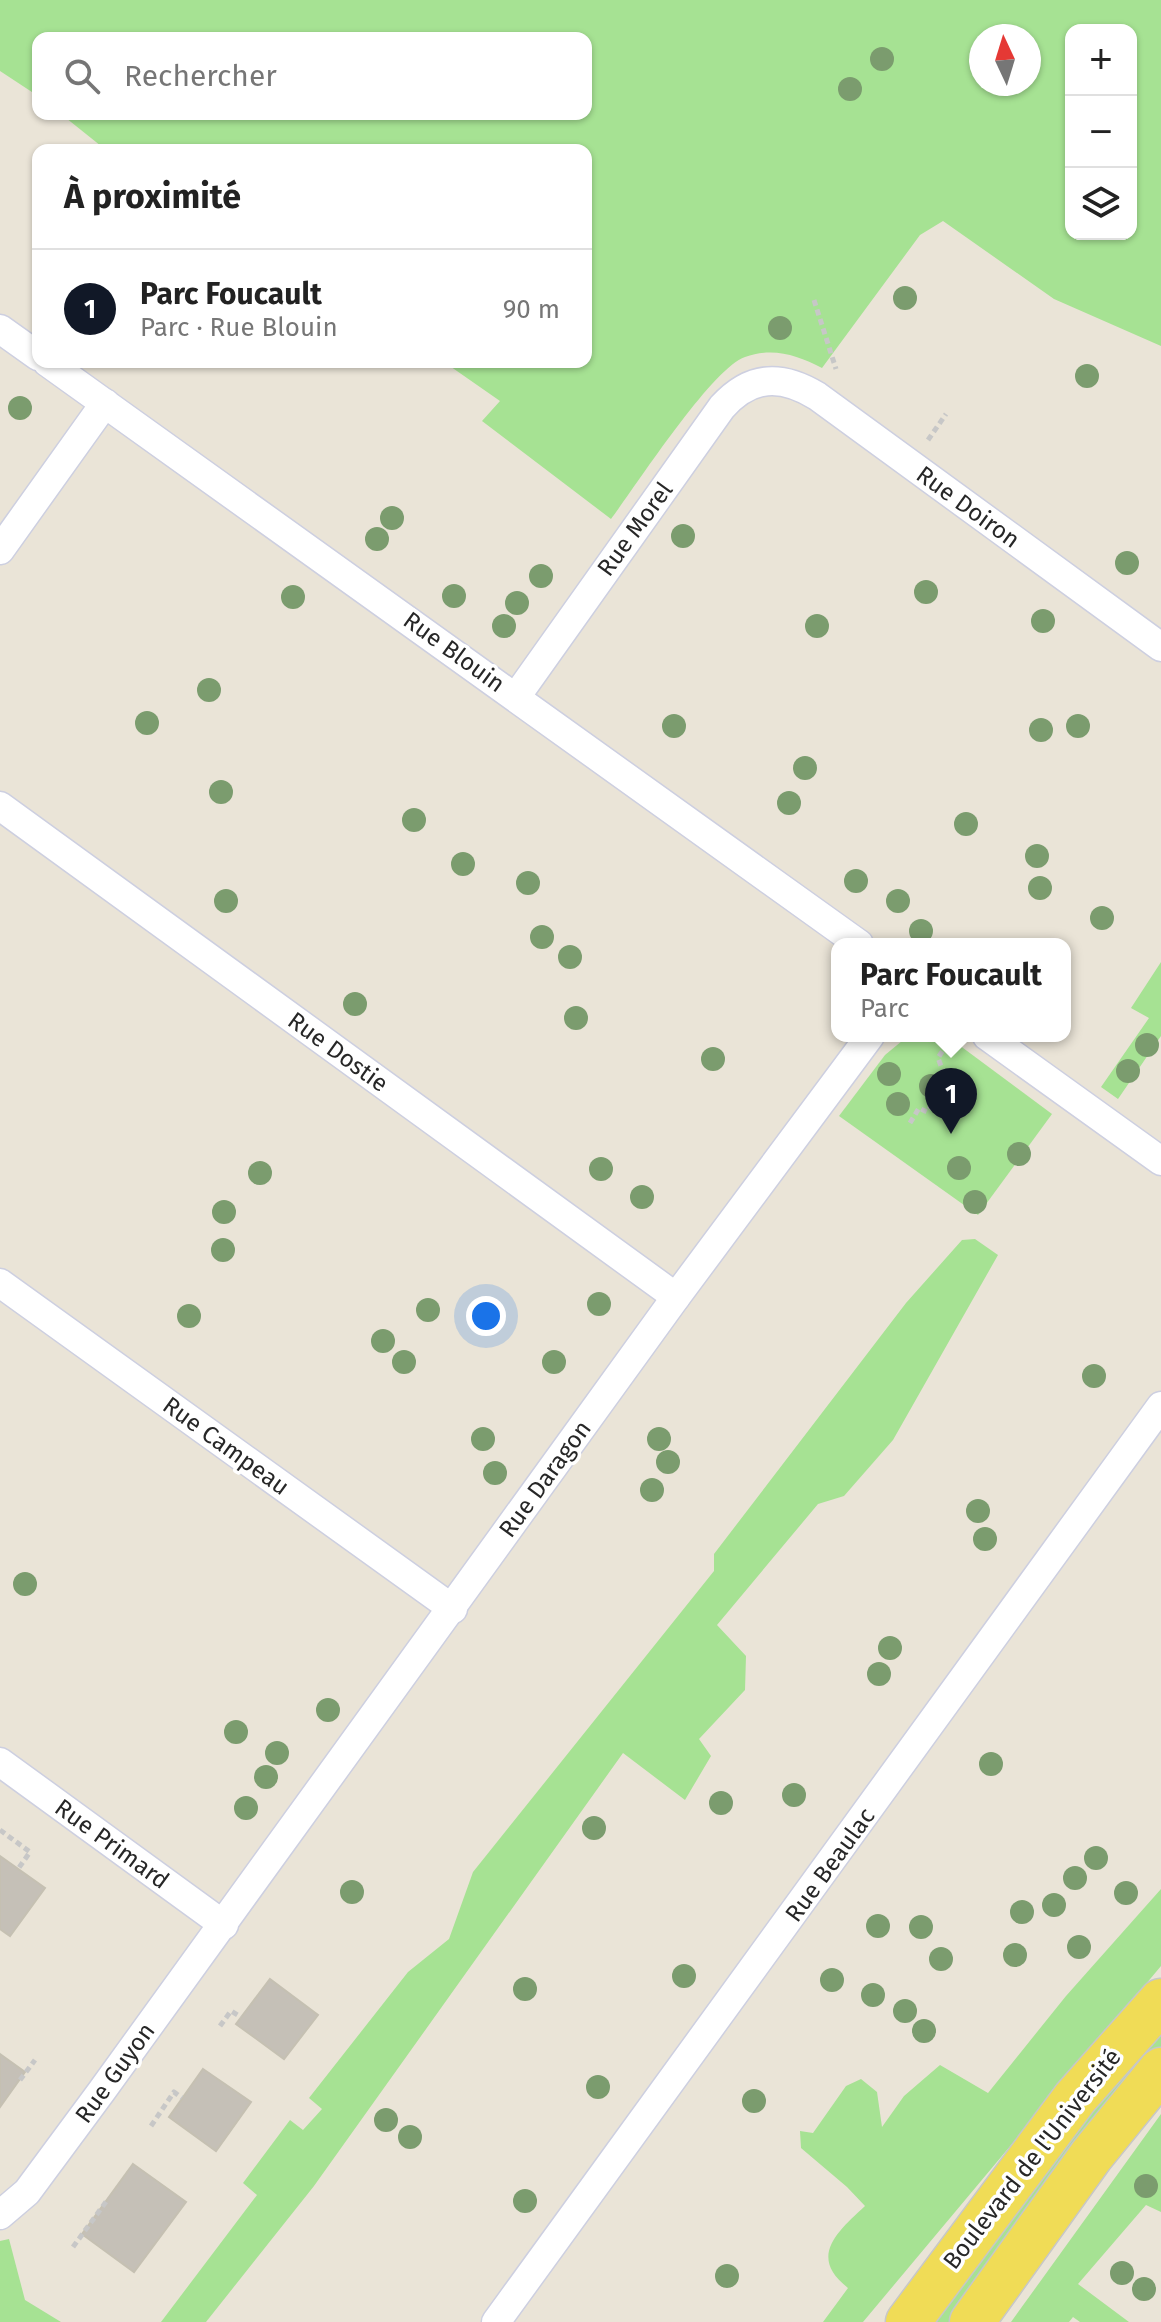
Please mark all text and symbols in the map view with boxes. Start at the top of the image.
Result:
north arrow [969,24,1041,96]
map controls [1065,24,1137,240]
button: + [1065,24,1137,96]
search box [32,32,592,120]
icon: search [60,54,104,98]
text: Rechercher [124,58,277,94]
button: − [1065,96,1137,168]
button: layers [1065,168,1137,240]
text: À proximité [64,176,241,217]
text: Parc Foucault [140,276,322,312]
text: 1 [84,294,96,325]
text: 90 m [503,294,560,325]
text: Parc · Rue Blouin [140,312,338,343]
street label: Rue Doiron [911,460,1025,554]
street label: Rue Morel [592,477,678,581]
street label: Rue Blouin [398,606,510,698]
popup [831,938,1071,1042]
text: Parc Foucault [860,957,1042,993]
text: Parc [860,993,910,1024]
street label: Rue Dostie [282,1006,394,1098]
pin: 1 [925,1068,977,1134]
your location [466,1296,506,1336]
street label: Rue Campeau [158,1391,294,1501]
street label: Rue Daragon [493,1415,597,1543]
street label: Rue Primard [50,1793,174,1895]
street label: Rue Beaulac [779,1803,881,1927]
street label: Rue Guyon [69,2018,161,2128]
street label: Boulevard de l'Université [937,2043,1127,2275]

